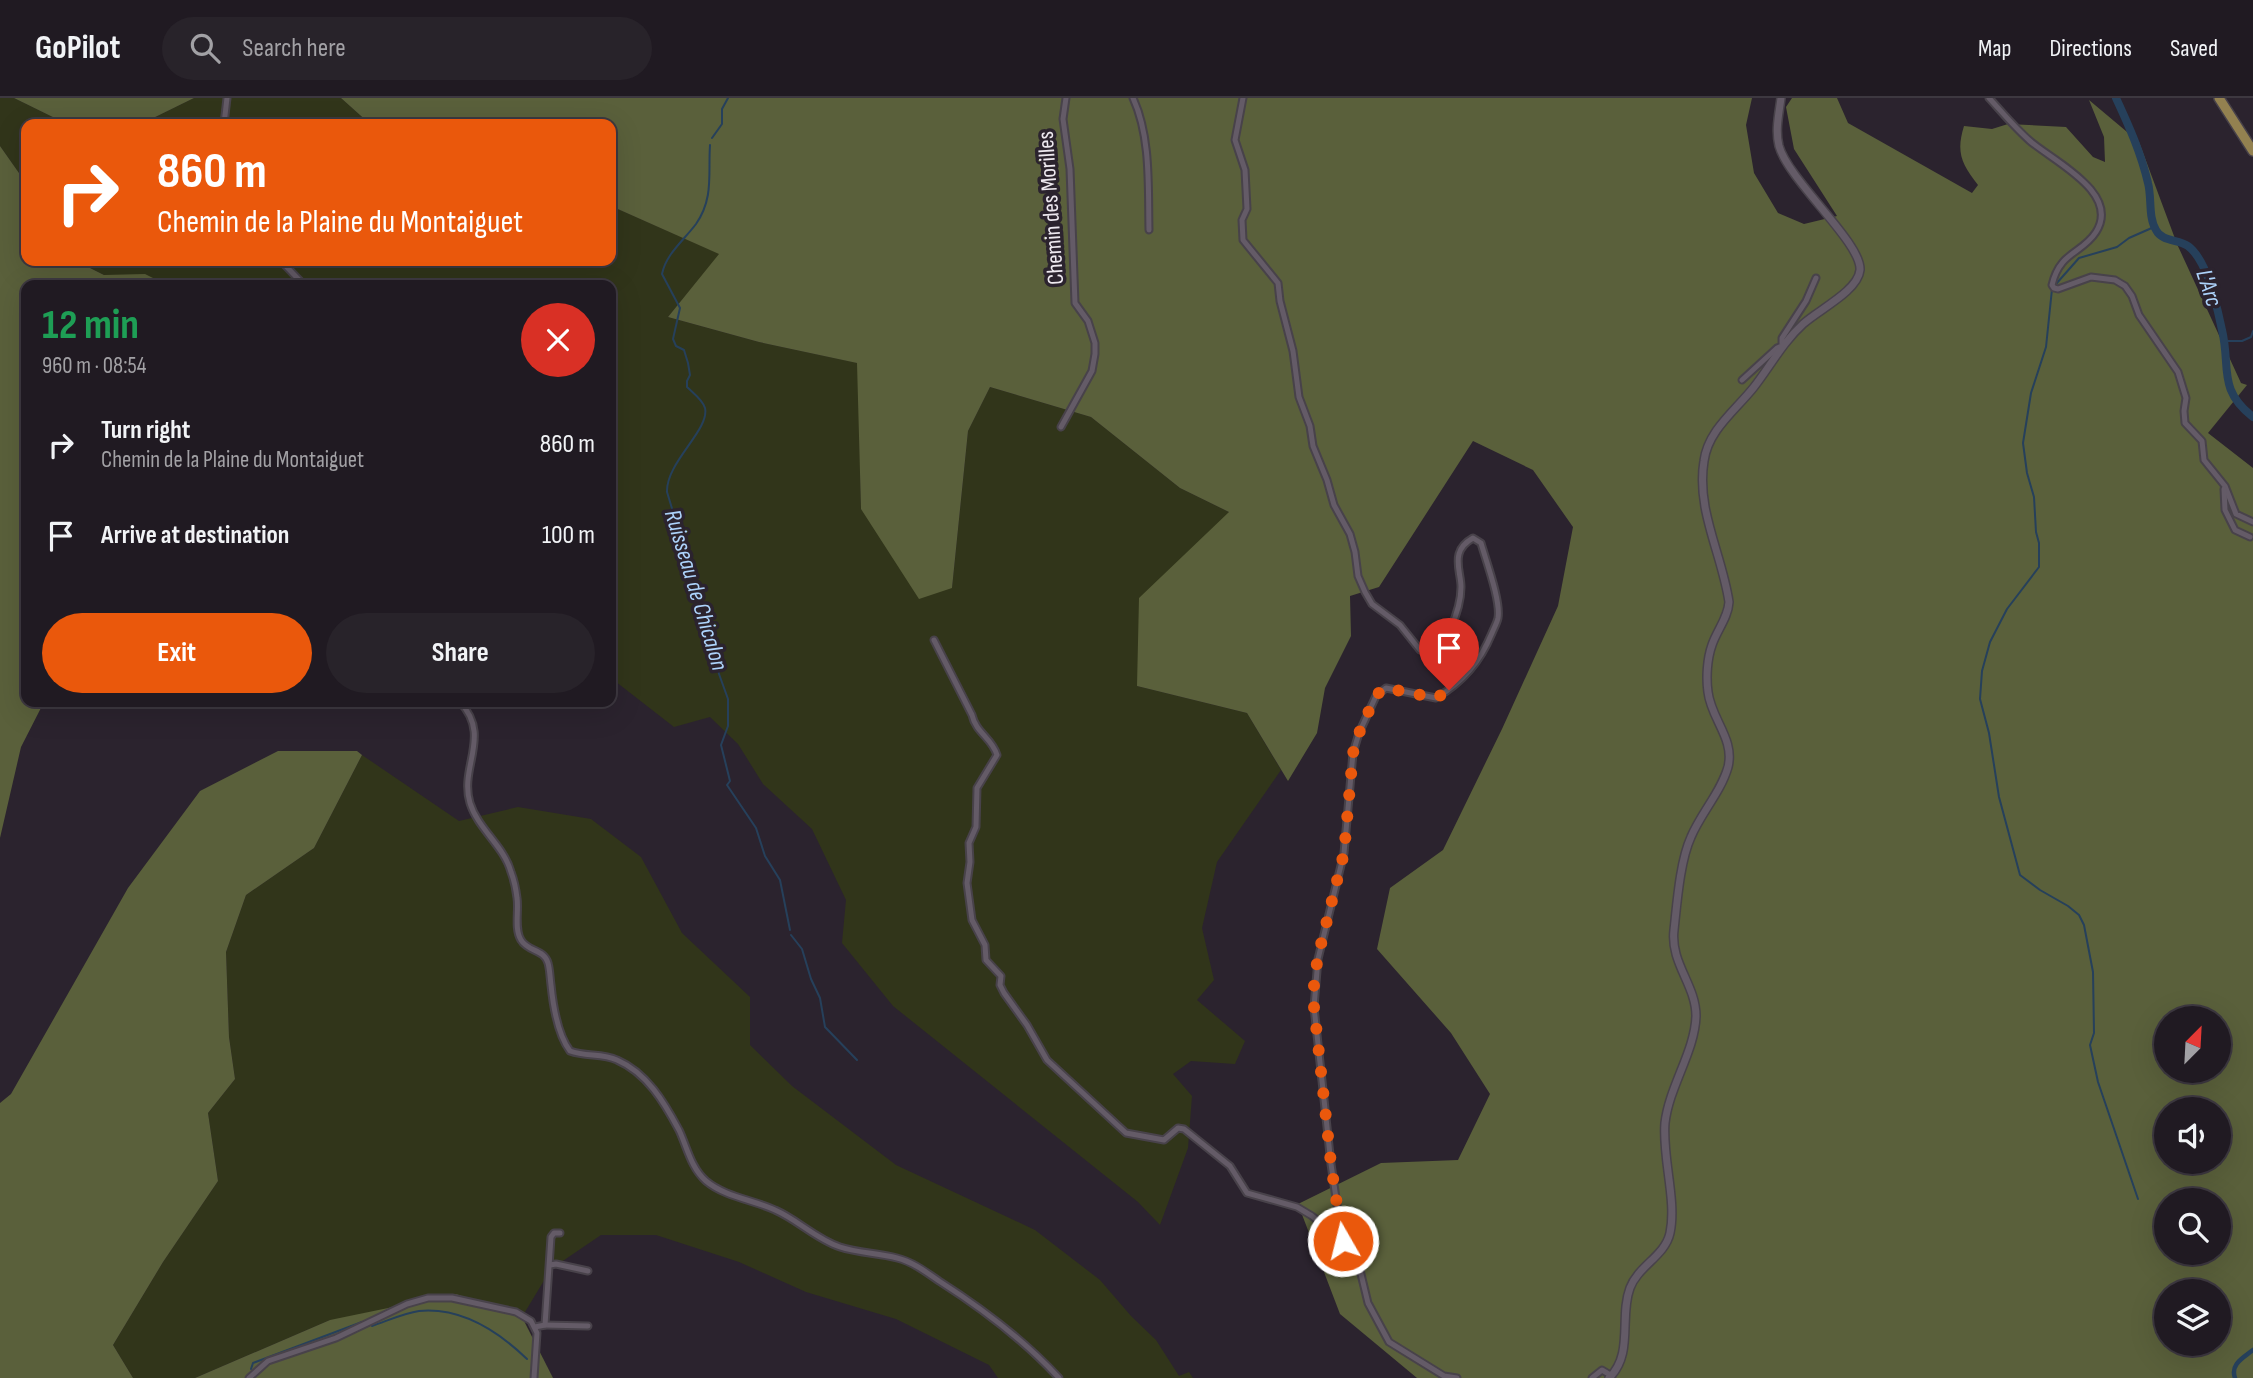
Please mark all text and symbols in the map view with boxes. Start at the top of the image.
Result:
search box [162,17,652,80]
text: GoPilot [35,28,120,68]
icon: search [186,29,224,67]
text: Search here [242,33,346,64]
text: Map [1978,34,2011,63]
text: Directions [2049,34,2132,63]
text: Saved [2170,34,2218,63]
street label: Chemin des Morilles [1032,130,1070,286]
text: 860 m [157,143,267,202]
icon: right [42,147,133,238]
text: Chemin de la Plaine du Montaiguet [157,203,523,242]
water label: L'Arc [2189,266,2229,311]
text: 12 min [42,300,139,351]
button: close [521,303,595,377]
text: 960 m · 08:54 [42,352,146,380]
text: Turn right [101,415,190,446]
icon: right [42,426,80,464]
text: 860 m [540,429,595,460]
text: Chemin de la Plaine du Montaiguet [101,446,364,474]
water label: Ruisseau de Chicalon [658,506,734,674]
icon: arrive [42,517,80,555]
text: Arrive at destination [101,520,289,551]
text: 100 m [542,520,595,551]
button: Exit [42,613,312,693]
button: Share [326,613,595,693]
pin [1419,618,1479,690]
icon: arrive [1430,629,1468,667]
north arrow [2154,1006,2231,1083]
map controls [2154,1006,2231,1356]
button: sound [2154,1097,2231,1174]
button: search [2154,1188,2231,1265]
position arrow [1306,1204,1380,1278]
button: layers [2154,1279,2231,1356]

